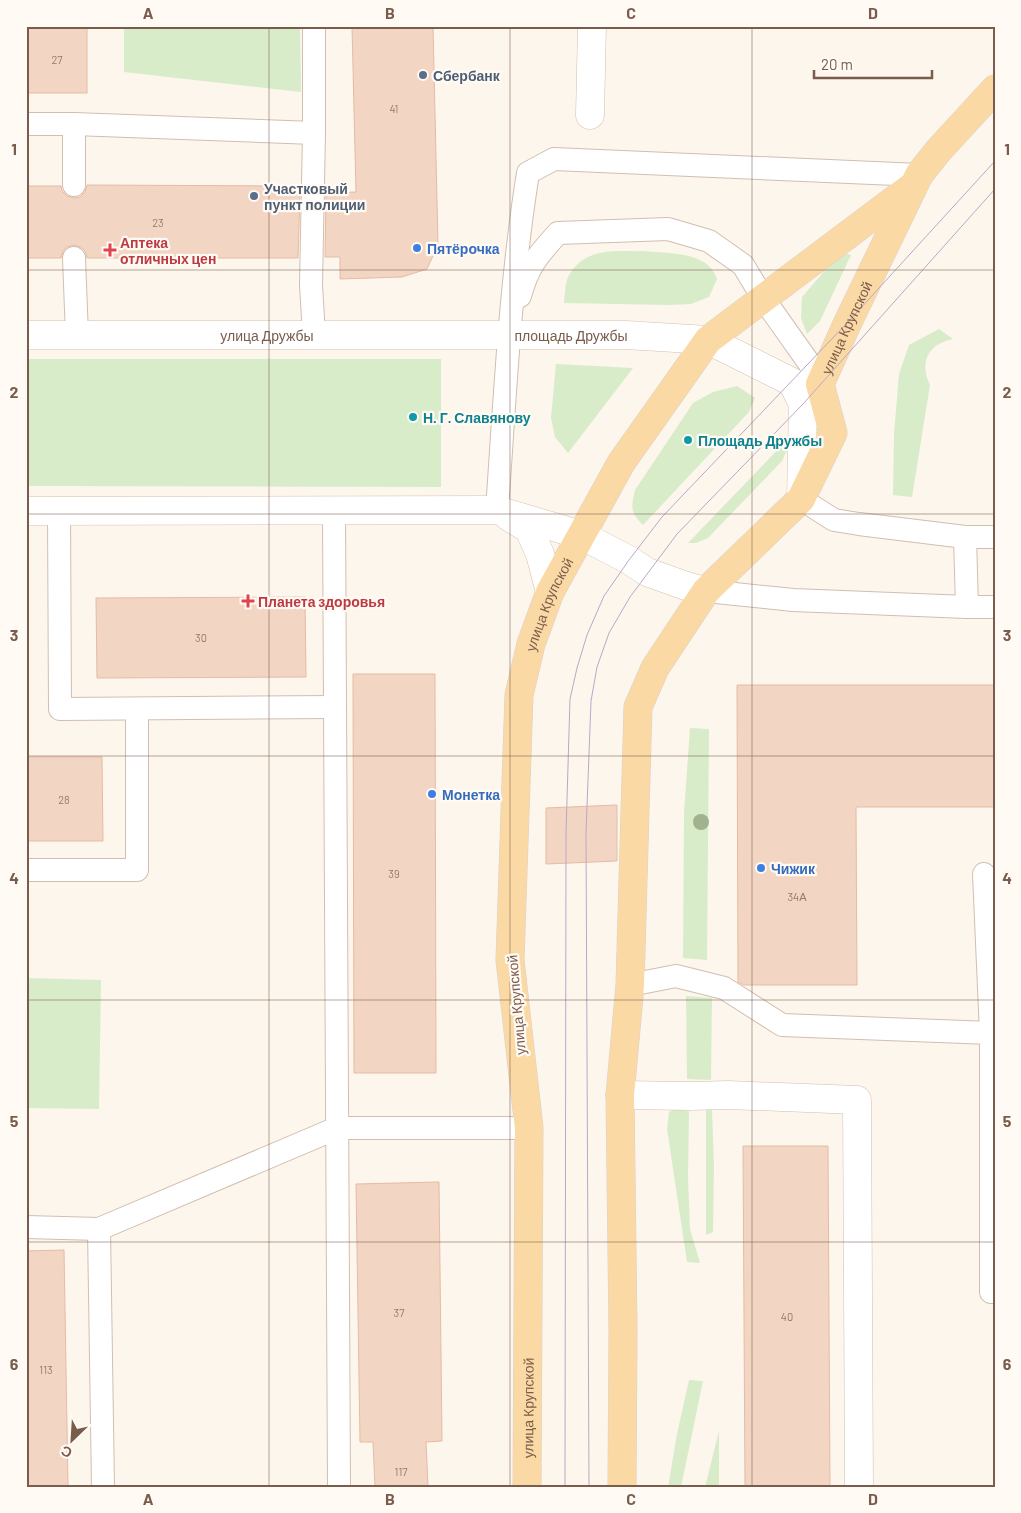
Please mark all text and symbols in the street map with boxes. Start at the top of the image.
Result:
text: A [143,3,154,22]
text: B [385,3,395,22]
text: C [626,3,636,22]
text: D [868,3,878,22]
scale bar [814,48,931,80]
house number: 27 [51,53,63,66]
text: 20 m [821,55,853,73]
place label: Сбербанк [433,67,501,84]
marker: Сбербанк [417,69,429,81]
house number: 41 [390,102,398,115]
text: 1 [11,139,17,158]
text: 1 [1004,139,1010,158]
place label: Участковый пункт полиции [264,180,365,213]
marker: Участковый пункт полиции [248,190,260,202]
house number: 23 [152,216,164,229]
place label: Аптека отличных цен [120,234,216,267]
place label: Пятёрочка [427,240,500,257]
marker: Пятёрочка [411,242,423,254]
marker: Аптека отличных цен [104,244,116,256]
street label: улица Крупской [817,278,875,377]
street label: улица Дружбы [220,327,314,344]
street label: площадь Дружбы [514,327,628,344]
text: 2 [10,382,19,401]
text: 2 [1003,382,1012,401]
place label: Н. Г. Славянову [423,409,531,426]
marker: Н. Г. Славянову [407,411,419,423]
place label: Площадь Дружбы [698,432,822,449]
marker: Площадь Дружбы [682,434,694,446]
street label: улица Крупской [521,554,576,653]
place label: Планета здоровья [258,593,385,610]
marker: Планета здоровья [242,595,254,607]
text: 3 [10,625,18,644]
text: 3 [1003,625,1011,644]
house number: 30 [195,631,207,644]
place label: Монетка [442,786,500,803]
marker: Монетка [426,788,438,800]
house number: 28 [58,793,70,806]
place label: Чижик [771,860,816,877]
marker: Чижик [755,862,767,874]
house number: 39 [388,867,400,880]
text: 4 [9,868,19,887]
text: 4 [1002,868,1012,887]
house number: 34А [787,890,807,903]
street label: улица Крупской [503,954,529,1056]
text: 5 [10,1111,19,1130]
text: 5 [1003,1111,1012,1130]
house number: 37 [394,1306,404,1319]
house number: 40 [781,1310,793,1323]
text: 6 [10,1354,19,1373]
text: 6 [1003,1354,1012,1373]
street label: улица Крупской [519,1358,536,1458]
house number: 113 [39,1363,53,1376]
north arrow [48,1416,98,1466]
text: С [58,1442,74,1462]
house number: 117 [395,1465,407,1478]
text: A [143,1489,154,1508]
text: B [385,1489,395,1508]
text: C [626,1489,636,1508]
text: D [868,1489,878,1508]

